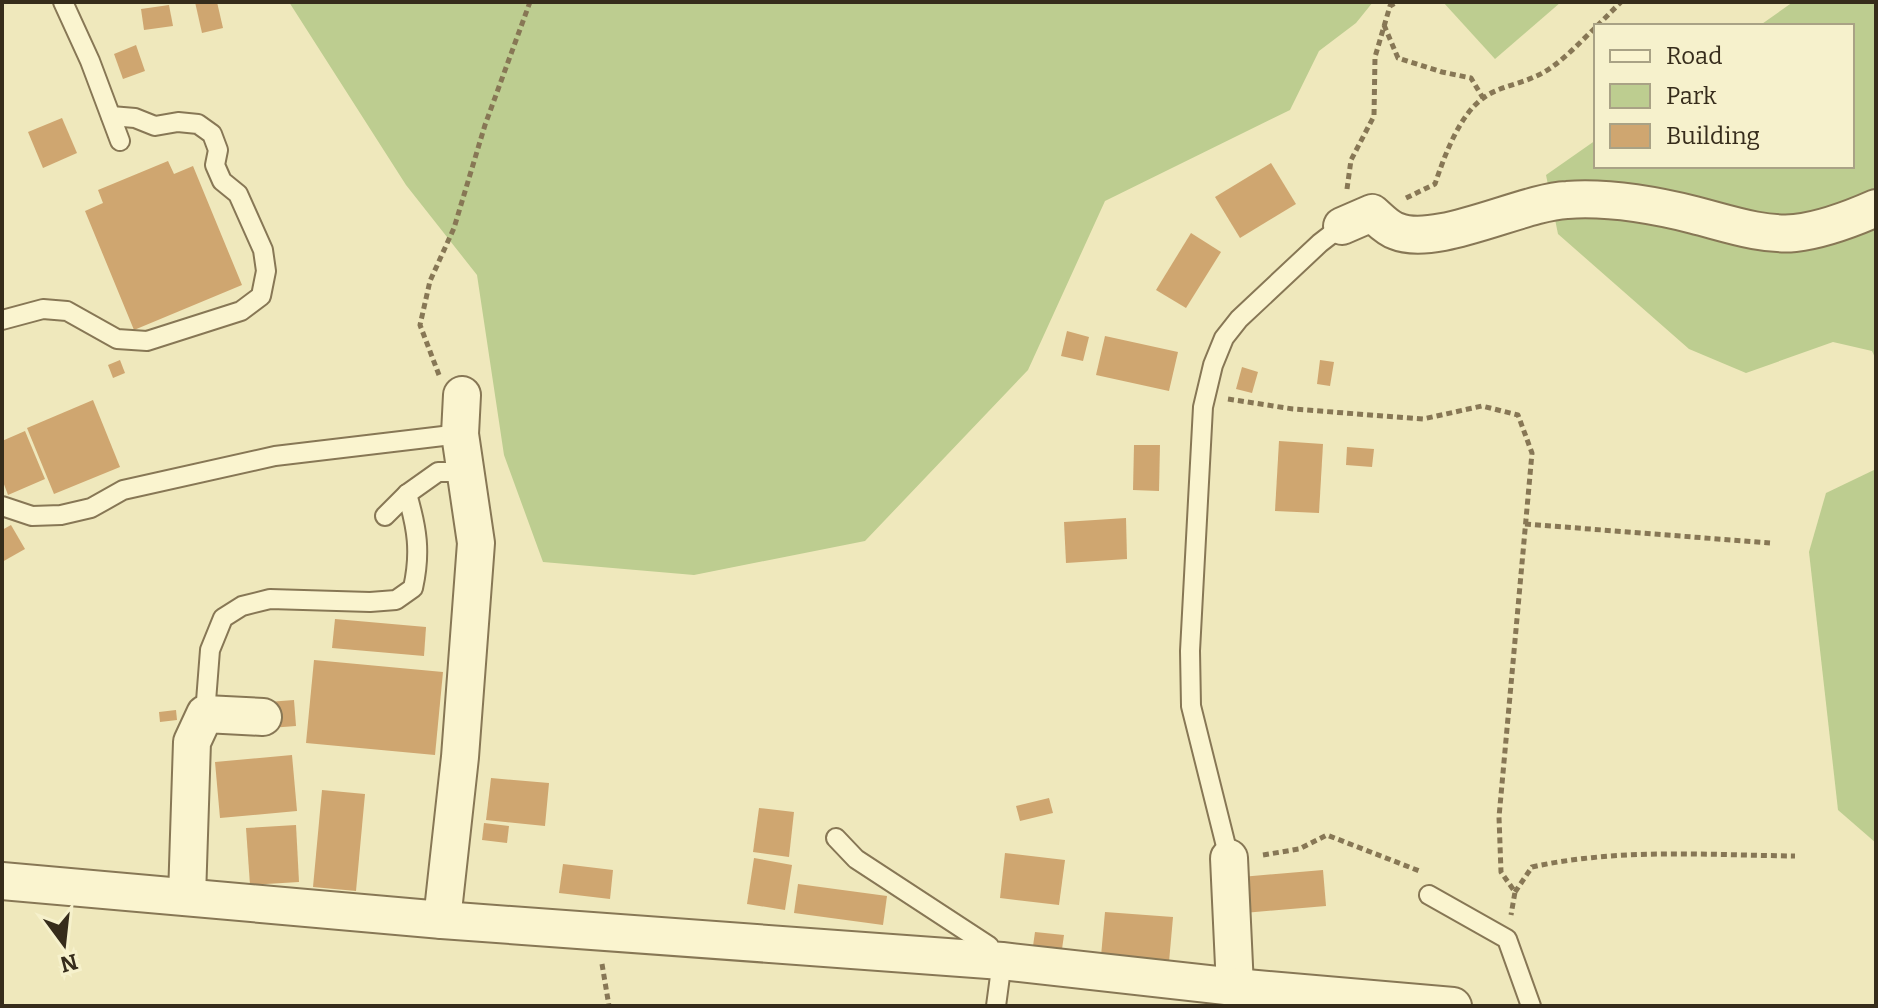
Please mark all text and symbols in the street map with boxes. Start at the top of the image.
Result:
legend [1594,24,1854,168]
text: Road [1666,42,1722,70]
text: Park [1666,82,1717,110]
text: Building [1666,122,1760,150]
north arrow [24,904,104,984]
text: N [57,948,81,978]

